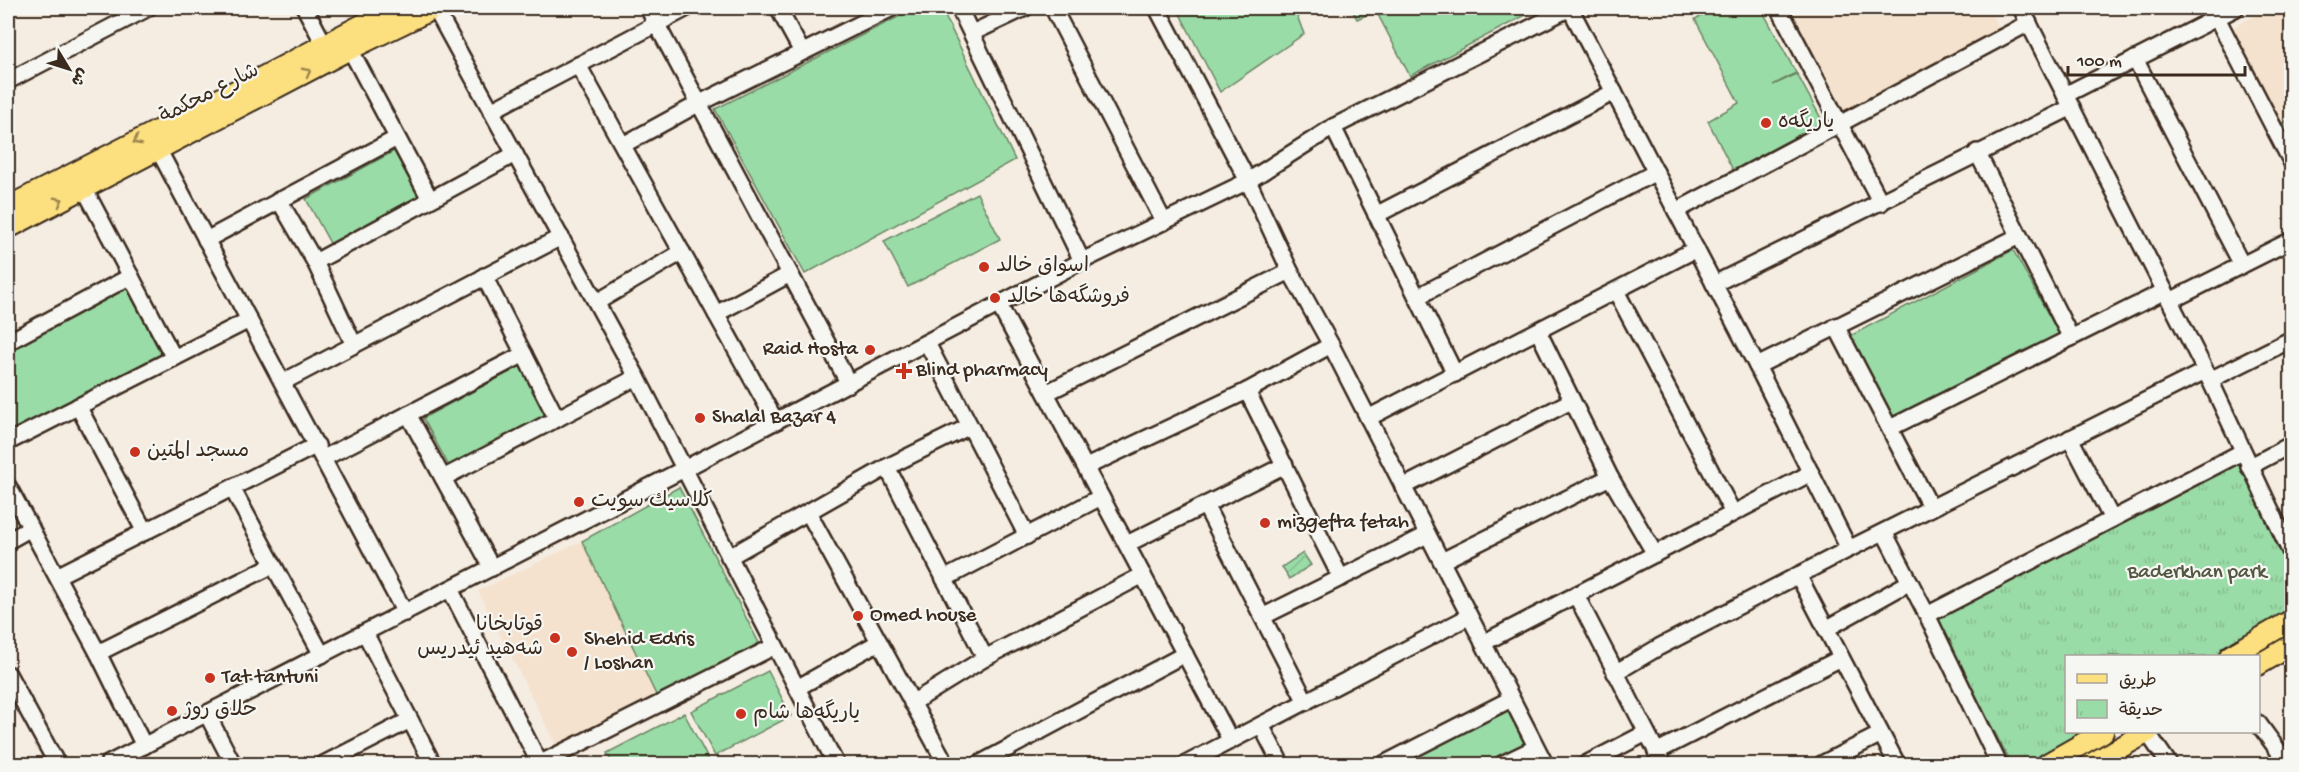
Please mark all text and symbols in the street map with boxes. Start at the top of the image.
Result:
north arrow [39,39,99,99]
scale bar [2068,39,2245,77]
text: 100 m [2076,52,2122,73]
street label: شارع محكمة [156,59,264,131]
text: ش [65,63,91,89]
one-way arrow [301,68,311,79]
place label: یاریگه‌ه [1778,108,1834,136]
marker: یاریگه‌ه [1759,116,1773,130]
one-way arrow [132,133,143,145]
one-way arrow [53,197,64,208]
place label: اسواق خالد [996,255,1089,280]
marker: اسواق خالد [977,260,991,274]
place label: فروشگەها خالد [1007,283,1130,311]
marker: فروشگەها خالد [988,291,1002,305]
place label: Raid Hosta [763,338,859,363]
marker: Raid Hosta [863,343,877,357]
place label: Blind pharmacy [915,359,1048,384]
marker: Blind pharmacy [897,364,911,378]
place label: Shalal Bazar 4 [712,406,836,431]
marker: Shalal Bazar 4 [693,411,707,425]
place label: مسجد المتين [147,440,249,465]
marker: مسجد المتين [128,445,142,459]
place label: كلاسيك سويت [591,490,712,515]
marker: كلاسيك سويت [572,495,586,509]
place label: mizgefta fetah [1277,511,1409,536]
marker: mizgefta fetah [1258,516,1272,530]
park label: Baderkhan park [2126,561,2269,586]
place label: Omed house [870,604,977,629]
marker: Omed house [851,609,865,623]
place label: قوتابخانا شەهید ئیدریس [417,614,543,663]
place label: Shehid Edris / Loshan [584,628,695,677]
marker: قوتابخانا شەهید ئیدریس [548,631,562,645]
marker: Shehid Edris / Loshan [565,645,579,659]
legend [2065,655,2260,733]
place label: Tat tantuni [221,666,318,691]
marker: Tat tantuni [203,671,217,685]
text: طريق [2119,671,2157,692]
place label: حلاق روژ [182,699,257,724]
place label: ياريگه‌ها شام [753,699,860,727]
text: حديقة [2119,701,2163,722]
marker: حلاق روژ [165,704,179,718]
marker: ياريگه‌ها شام [734,707,748,721]

